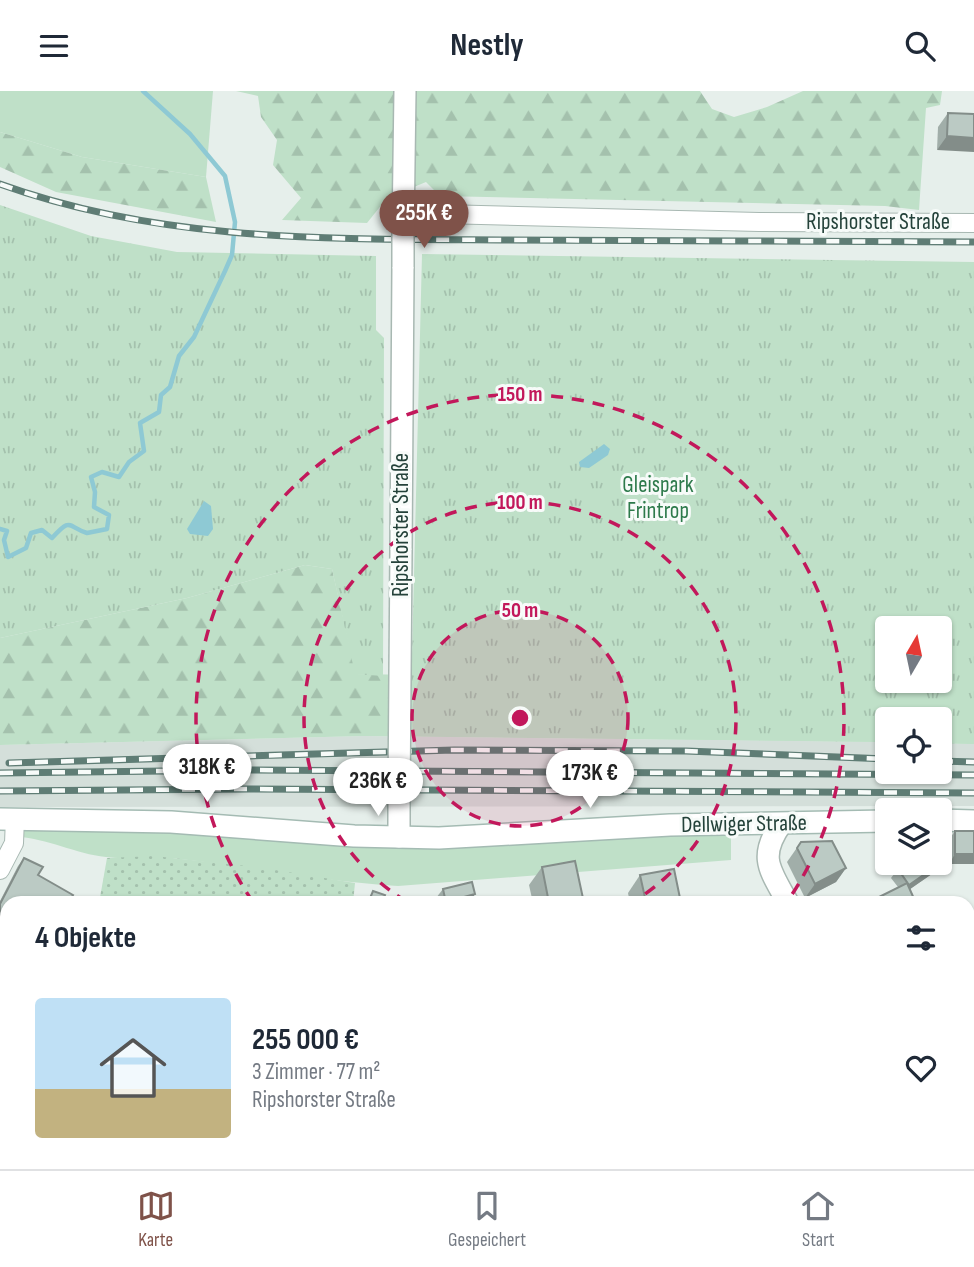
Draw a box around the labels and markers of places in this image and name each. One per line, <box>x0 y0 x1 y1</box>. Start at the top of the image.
pin: 255K € <box>367 191 481 250</box>
centre of rings <box>508 706 532 730</box>
pin: 318K € <box>150 745 264 804</box>
pin: 173K € <box>533 751 647 810</box>
pin: 236K € <box>321 759 435 818</box>

